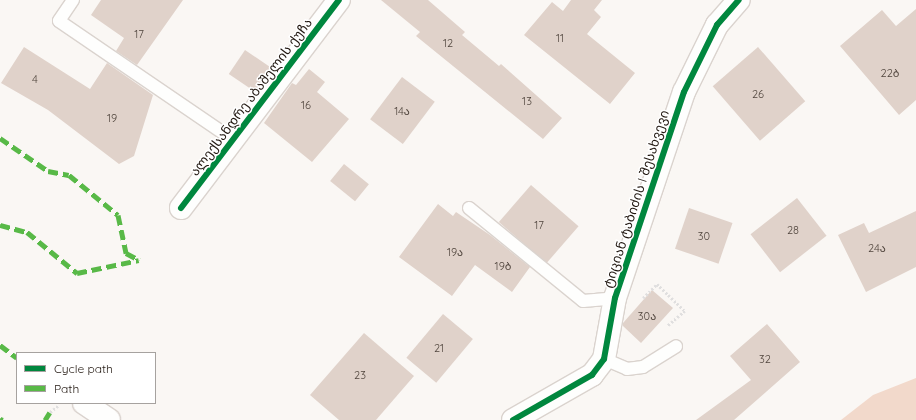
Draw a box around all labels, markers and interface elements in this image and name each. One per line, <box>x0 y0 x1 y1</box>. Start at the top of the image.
street label: ალექსანდრე აბაშელის ქუჩა <box>187 15 315 179</box>
house number: 17 <box>134 27 144 41</box>
house number: 11 <box>556 31 564 45</box>
house number: 12 <box>443 36 453 50</box>
house number: 22ბ <box>881 66 899 80</box>
house number: 4 <box>32 72 38 86</box>
house number: 26 <box>752 87 764 101</box>
house number: 13 <box>522 94 532 108</box>
house number: 16 <box>301 98 311 112</box>
house number: 14ა <box>394 104 410 118</box>
street label: ტიციან ტაბიძის I შესახვევი <box>600 108 672 290</box>
house number: 19 <box>107 111 117 125</box>
house number: 17 <box>534 218 544 232</box>
house number: 28 <box>787 223 799 237</box>
house number: 30 <box>698 229 710 243</box>
house number: 24ა <box>868 241 886 255</box>
house number: 19ა <box>447 245 463 259</box>
house number: 19ბ <box>495 259 511 273</box>
house number: 30ა <box>638 309 656 323</box>
house number: 21 <box>434 341 444 355</box>
legend <box>16 352 156 404</box>
house number: 32 <box>759 352 771 366</box>
text: Cycle path <box>54 361 113 376</box>
house number: 23 <box>354 368 366 382</box>
text: Path <box>54 381 79 396</box>

